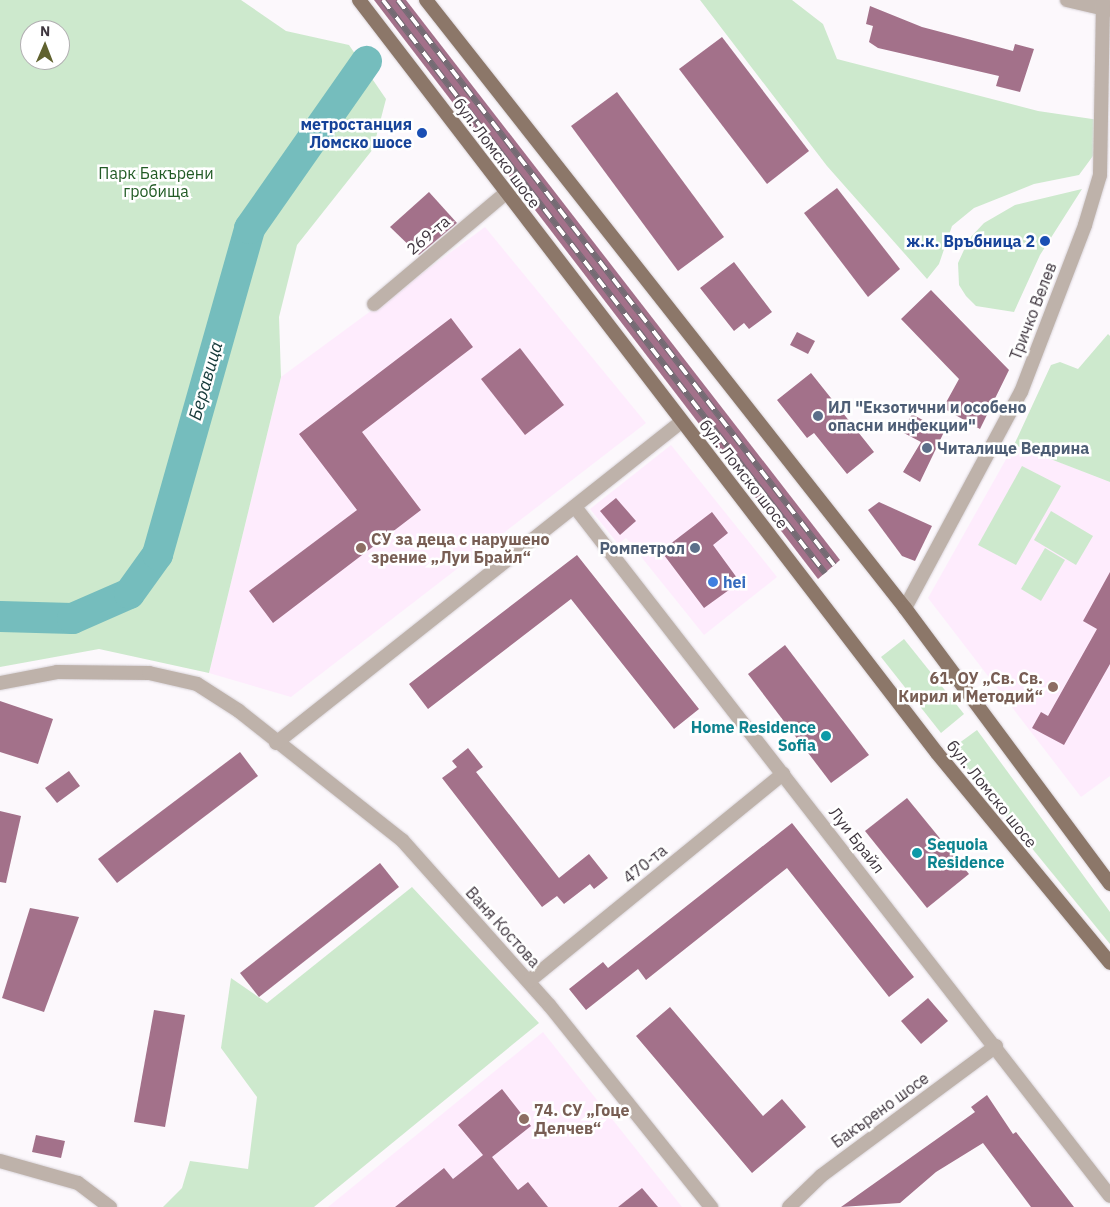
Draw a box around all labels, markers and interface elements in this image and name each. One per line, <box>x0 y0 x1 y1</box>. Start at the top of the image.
north arrow <box>20 20 70 70</box>
text: N <box>40 22 50 40</box>
street label: бул. Ломско шосе <box>449 94 545 212</box>
place label: метростанция Ломско шосе <box>300 114 412 152</box>
marker: метростанция Ломско шосе <box>416 127 428 139</box>
park label: Парк Бакърени гробища <box>98 163 214 201</box>
street label: 269-та <box>402 211 454 259</box>
place label: ж.к. Връбница 2 <box>906 231 1035 251</box>
marker: ж.к. Връбница 2 <box>1039 235 1051 247</box>
street label: Тричко Велев <box>1006 259 1060 363</box>
water label: Беравица <box>184 339 228 423</box>
place label: ИЛ "Екзотични и особено опасни инфекции" <box>828 397 1027 435</box>
marker: ИЛ "Екзотични и особено опасни инфекции" <box>812 410 824 422</box>
street label: бул. Ломско шосе <box>696 416 792 532</box>
place label: Читалище Ведрина <box>937 438 1089 458</box>
marker: Читалище Ведрина <box>921 442 933 454</box>
place label: СУ за деца с нарушено зрение „Луи Брайл“ <box>371 529 549 567</box>
place label: Ромпетрол <box>599 538 685 558</box>
marker: СУ за деца с нарушено зрение „Луи Брайл“ <box>355 542 367 554</box>
marker: Ромпетрол <box>689 542 701 554</box>
place label: hei <box>723 572 746 592</box>
marker: hei <box>707 576 719 588</box>
place label: 61. ОУ „Св. Св. Кирил и Методий“ <box>898 668 1043 706</box>
marker: 61. ОУ „Св. Св. Кирил и Методий“ <box>1047 681 1059 693</box>
place label: Home Residence Sofia <box>691 717 816 755</box>
marker: Home Residence Sofia <box>820 730 832 742</box>
street label: бул. Ломско шосе <box>943 736 1041 852</box>
street label: Луи Брайл <box>825 803 889 877</box>
place label: Sequoia Residence <box>927 834 1005 872</box>
street label: 470-та <box>619 841 671 887</box>
marker: Sequoia Residence <box>911 847 923 859</box>
street label: Ваня Костова <box>462 883 544 971</box>
street label: Бакърено шосе <box>828 1068 932 1152</box>
place label: 74. СУ „Гоце Делчев“ <box>534 1100 629 1138</box>
marker: 74. СУ „Гоце Делчев“ <box>518 1113 530 1125</box>

